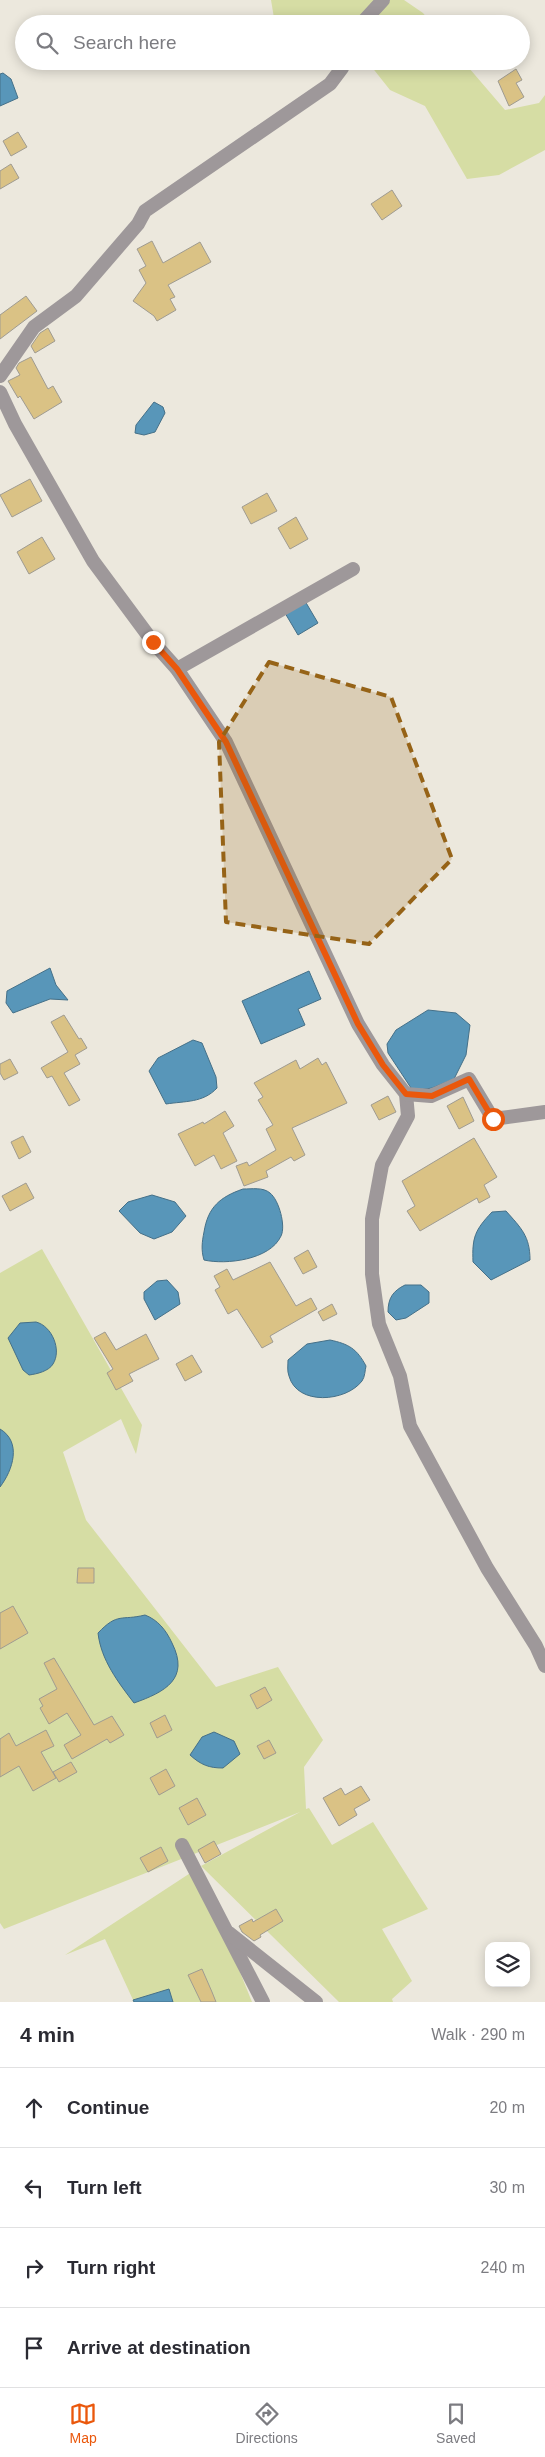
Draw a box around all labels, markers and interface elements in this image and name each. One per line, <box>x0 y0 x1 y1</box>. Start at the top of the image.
search box <box>15 15 530 70</box>
icon: search <box>33 29 61 57</box>
text: Search here <box>73 32 177 53</box>
route end <box>142 631 165 654</box>
route start <box>482 1108 505 1131</box>
map controls <box>485 1942 530 1987</box>
button: layers <box>485 1942 530 1987</box>
text: 4 min <box>20 2023 75 2046</box>
text: Walk · 290 m <box>431 2026 525 2043</box>
icon: ahead <box>20 2094 48 2122</box>
text: Continue <box>67 2097 149 2118</box>
text: 20 m <box>489 2099 525 2116</box>
icon: left <box>20 2174 48 2202</box>
text: Turn left <box>67 2177 142 2198</box>
text: 30 m <box>489 2179 525 2196</box>
icon: right <box>20 2254 48 2282</box>
text: Turn right <box>67 2257 155 2278</box>
text: 240 m <box>481 2259 525 2276</box>
icon: arrive <box>20 2334 48 2362</box>
text: Arrive at destination <box>67 2337 251 2358</box>
tab: Map <box>69 2400 97 2446</box>
tab: Directions <box>236 2400 298 2446</box>
tab: Saved <box>436 2400 476 2446</box>

